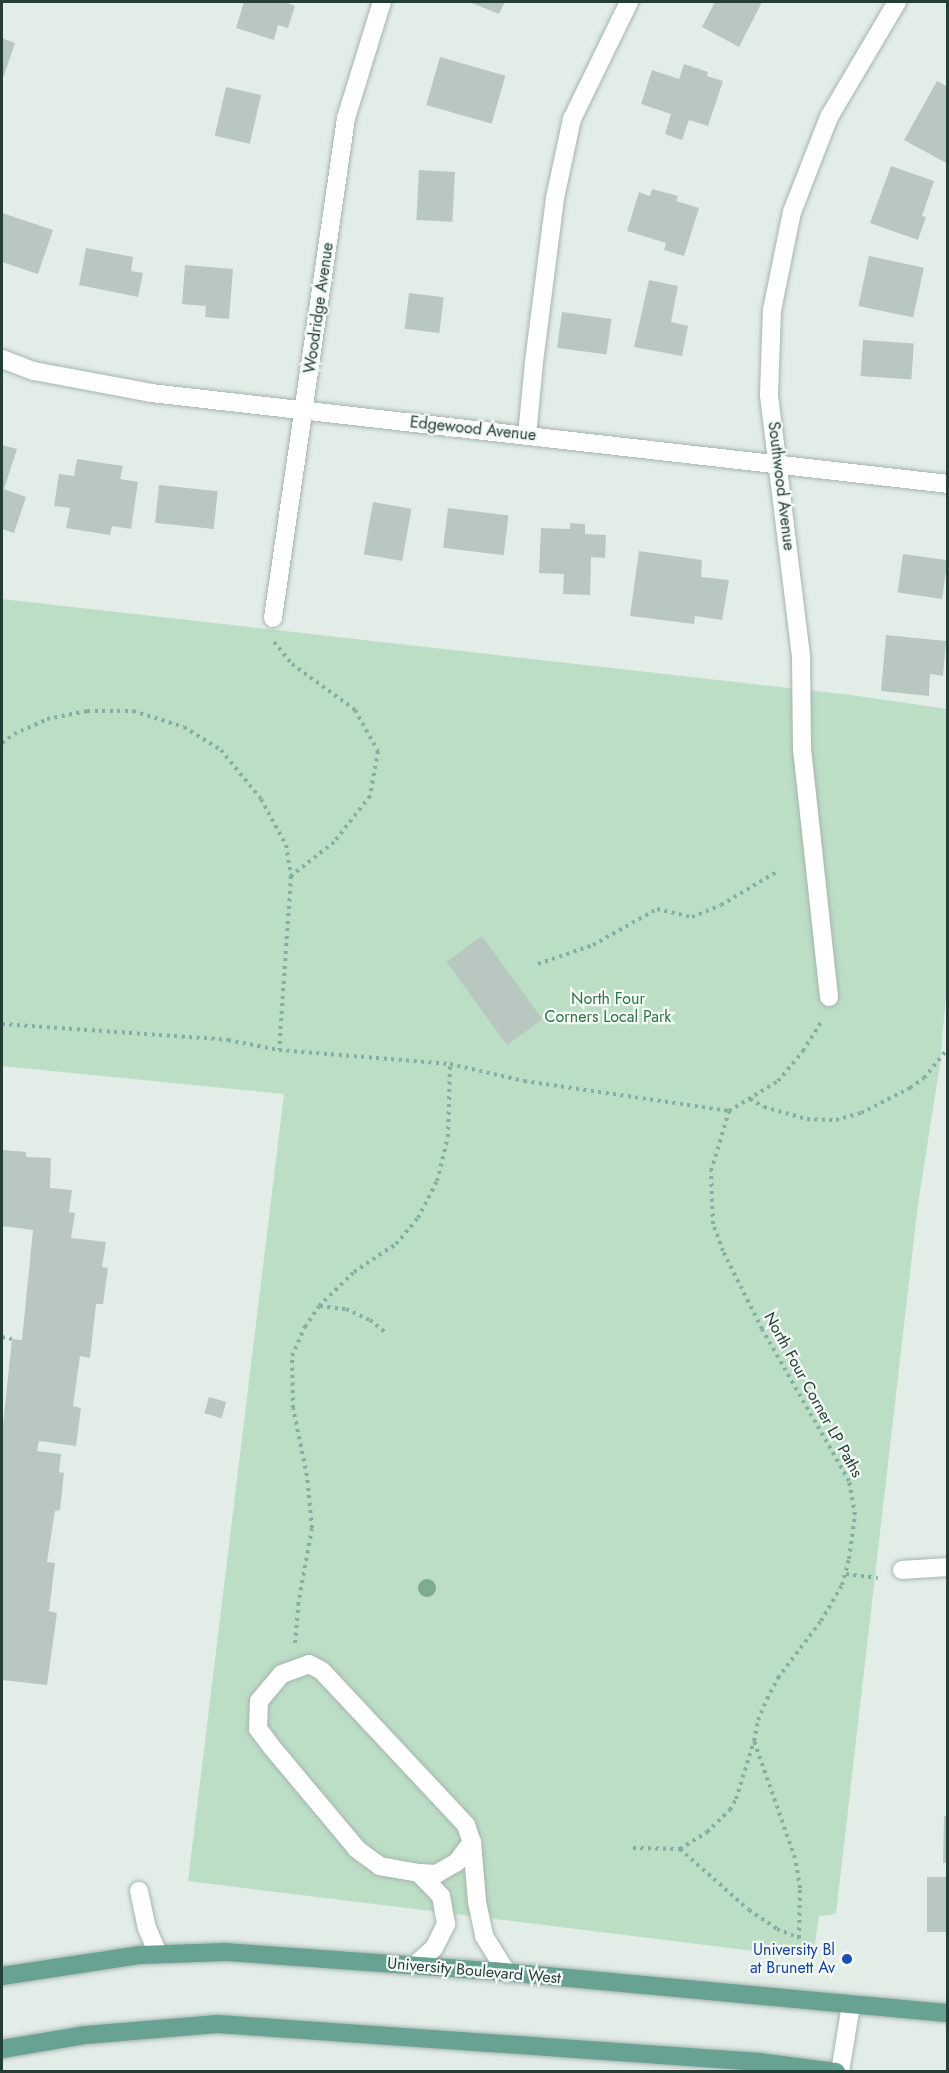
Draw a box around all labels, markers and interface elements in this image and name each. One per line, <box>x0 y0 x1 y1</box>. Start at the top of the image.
street label: Woodridge Avenue <box>300 241 338 375</box>
street label: Edgewood Avenue <box>409 413 537 445</box>
street label: Southwood Avenue <box>764 420 798 552</box>
park label: North Four Corners Local Park <box>545 989 671 1027</box>
street label: North Four Corner LP Paths <box>759 1309 867 1481</box>
place label: University Bl at Brunett Av <box>750 1940 835 1978</box>
marker: University Bl at Brunett Av <box>840 1952 854 1966</box>
street label: University Boulevard West <box>386 1954 562 1988</box>

